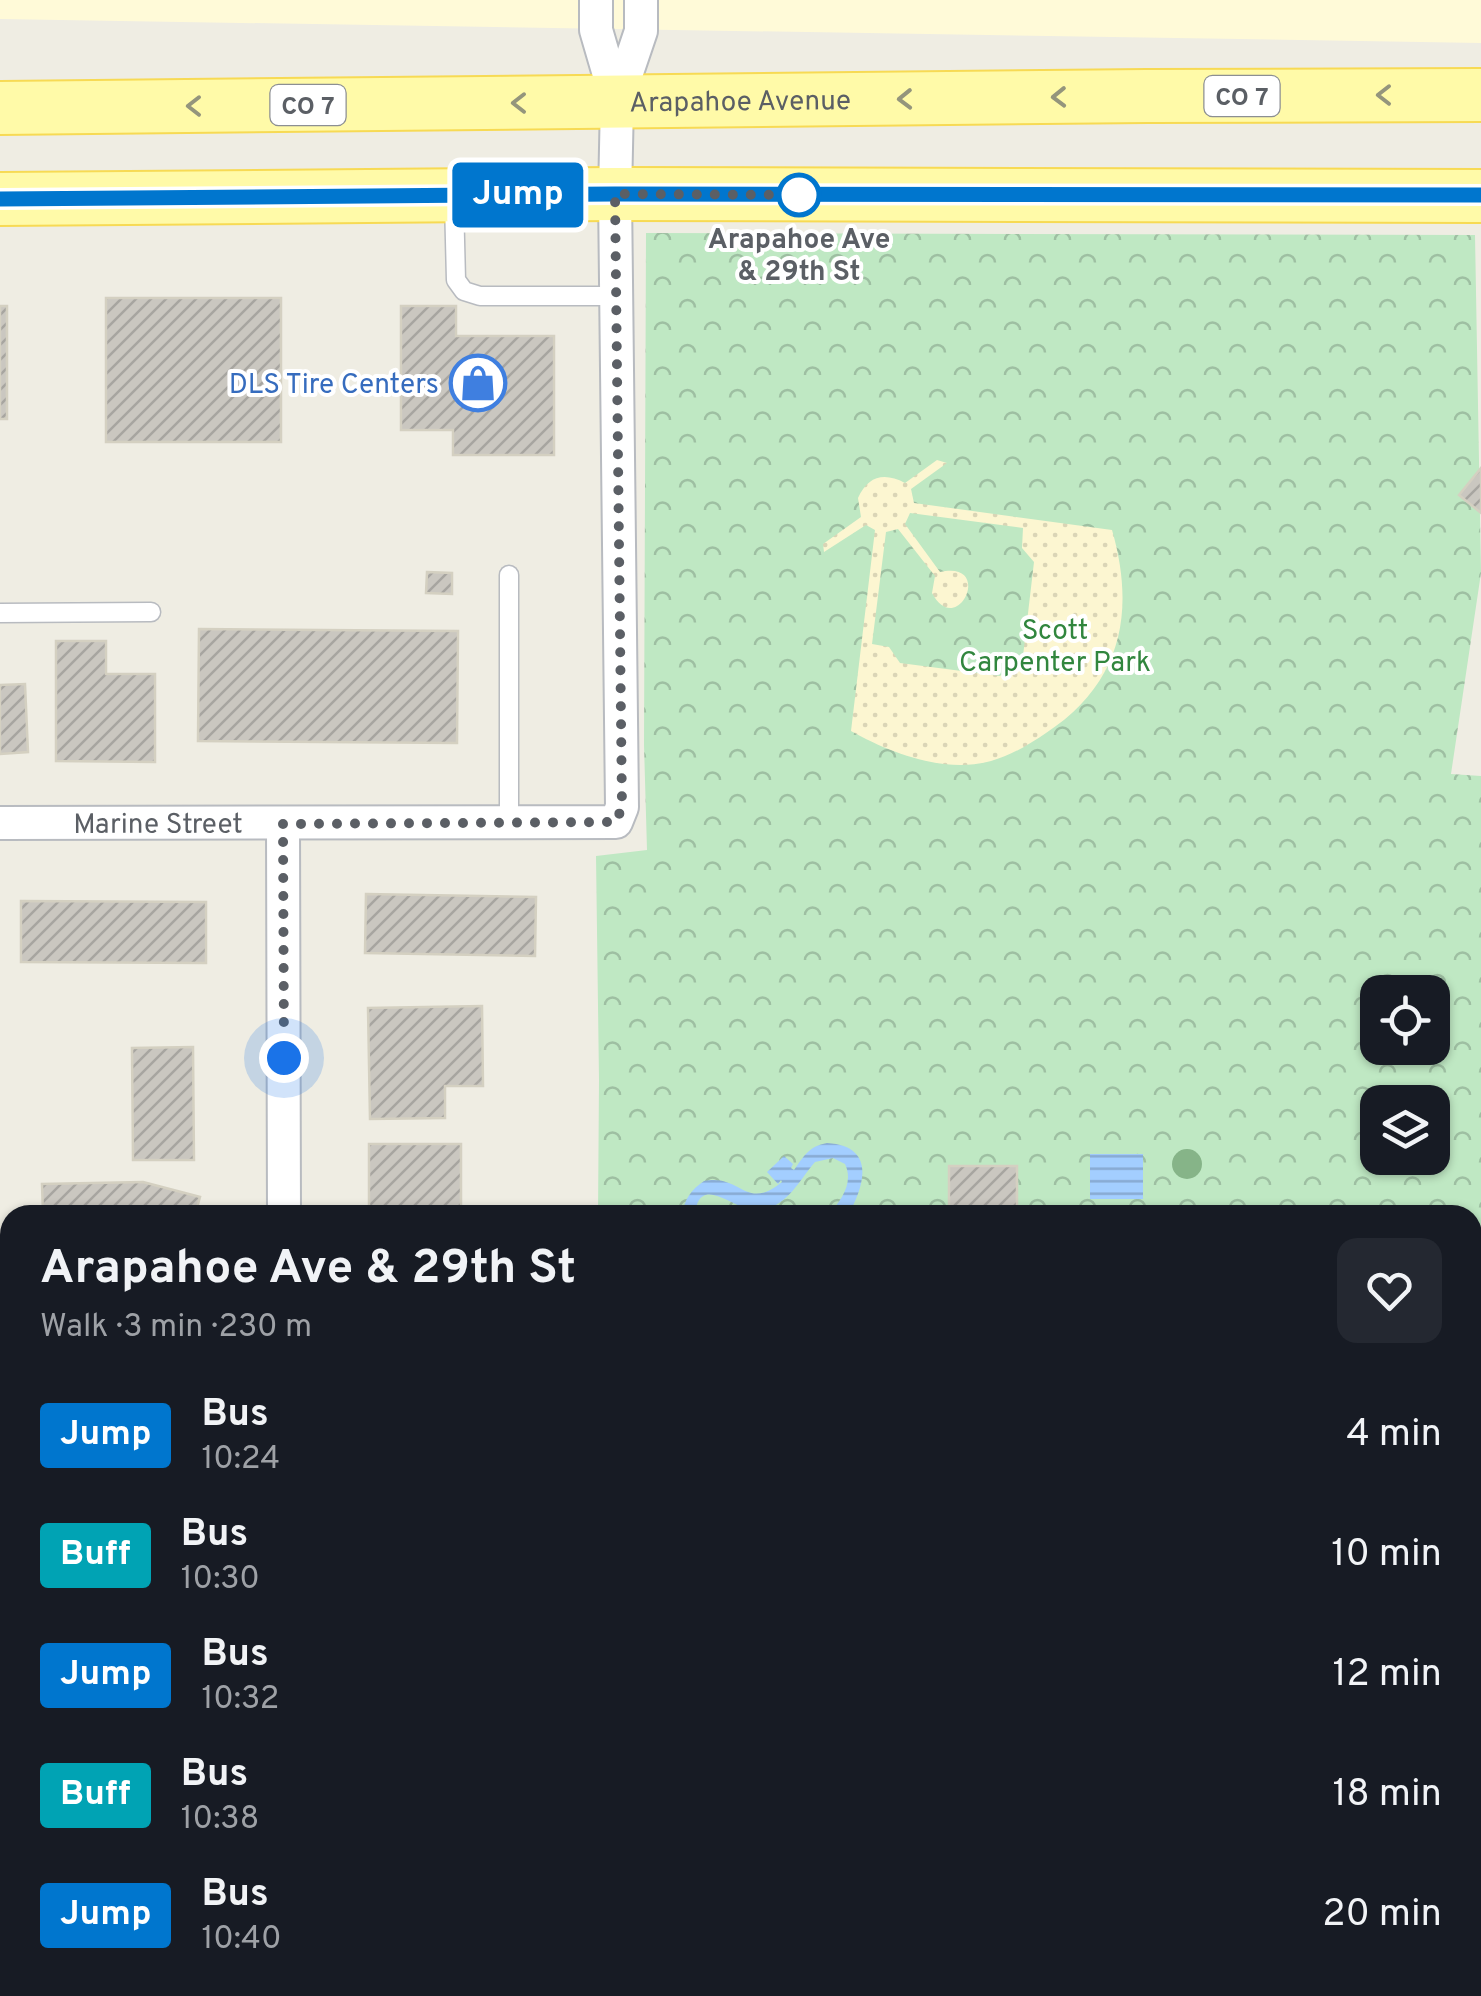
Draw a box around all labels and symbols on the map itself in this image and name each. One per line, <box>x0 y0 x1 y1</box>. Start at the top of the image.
road number: CO 7 <box>1204 76 1280 116</box>
street label: Arapahoe Avenue <box>629 84 851 122</box>
road number: CO 7 <box>270 85 346 125</box>
one-way arrow <box>1375 85 1391 106</box>
one-way arrow <box>1050 86 1066 108</box>
one-way arrow <box>897 88 912 110</box>
one-way arrow <box>511 93 527 114</box>
one-way arrow <box>186 95 202 117</box>
line badge: Jump <box>448 162 588 228</box>
marker: Arapahoe Ave & 29th St <box>778 174 820 216</box>
place label: Arapahoe Ave & 29th St <box>708 223 890 291</box>
shop icon: DLS Tire Centers <box>448 353 508 413</box>
place label: DLS Tire Centers <box>229 368 439 404</box>
park label: Scott Carpenter Park <box>959 614 1151 682</box>
street label: Marine Street <box>73 808 243 844</box>
your location <box>259 1033 309 1083</box>

